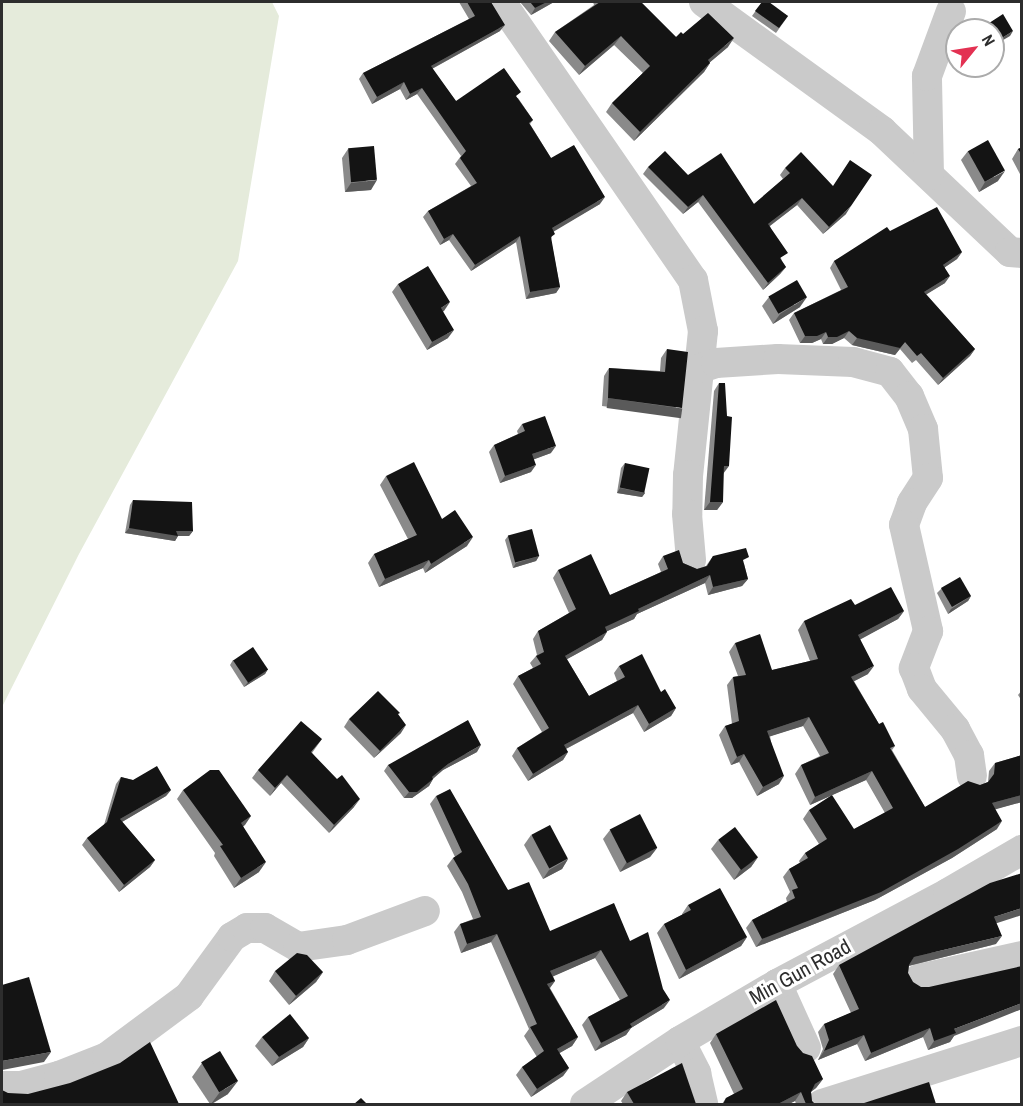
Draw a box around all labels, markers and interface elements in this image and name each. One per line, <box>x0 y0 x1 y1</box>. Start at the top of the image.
north arrow <box>945 18 1005 78</box>
text: N <box>977 30 1001 50</box>
street label: Min Gun Road <box>745 934 855 1010</box>

